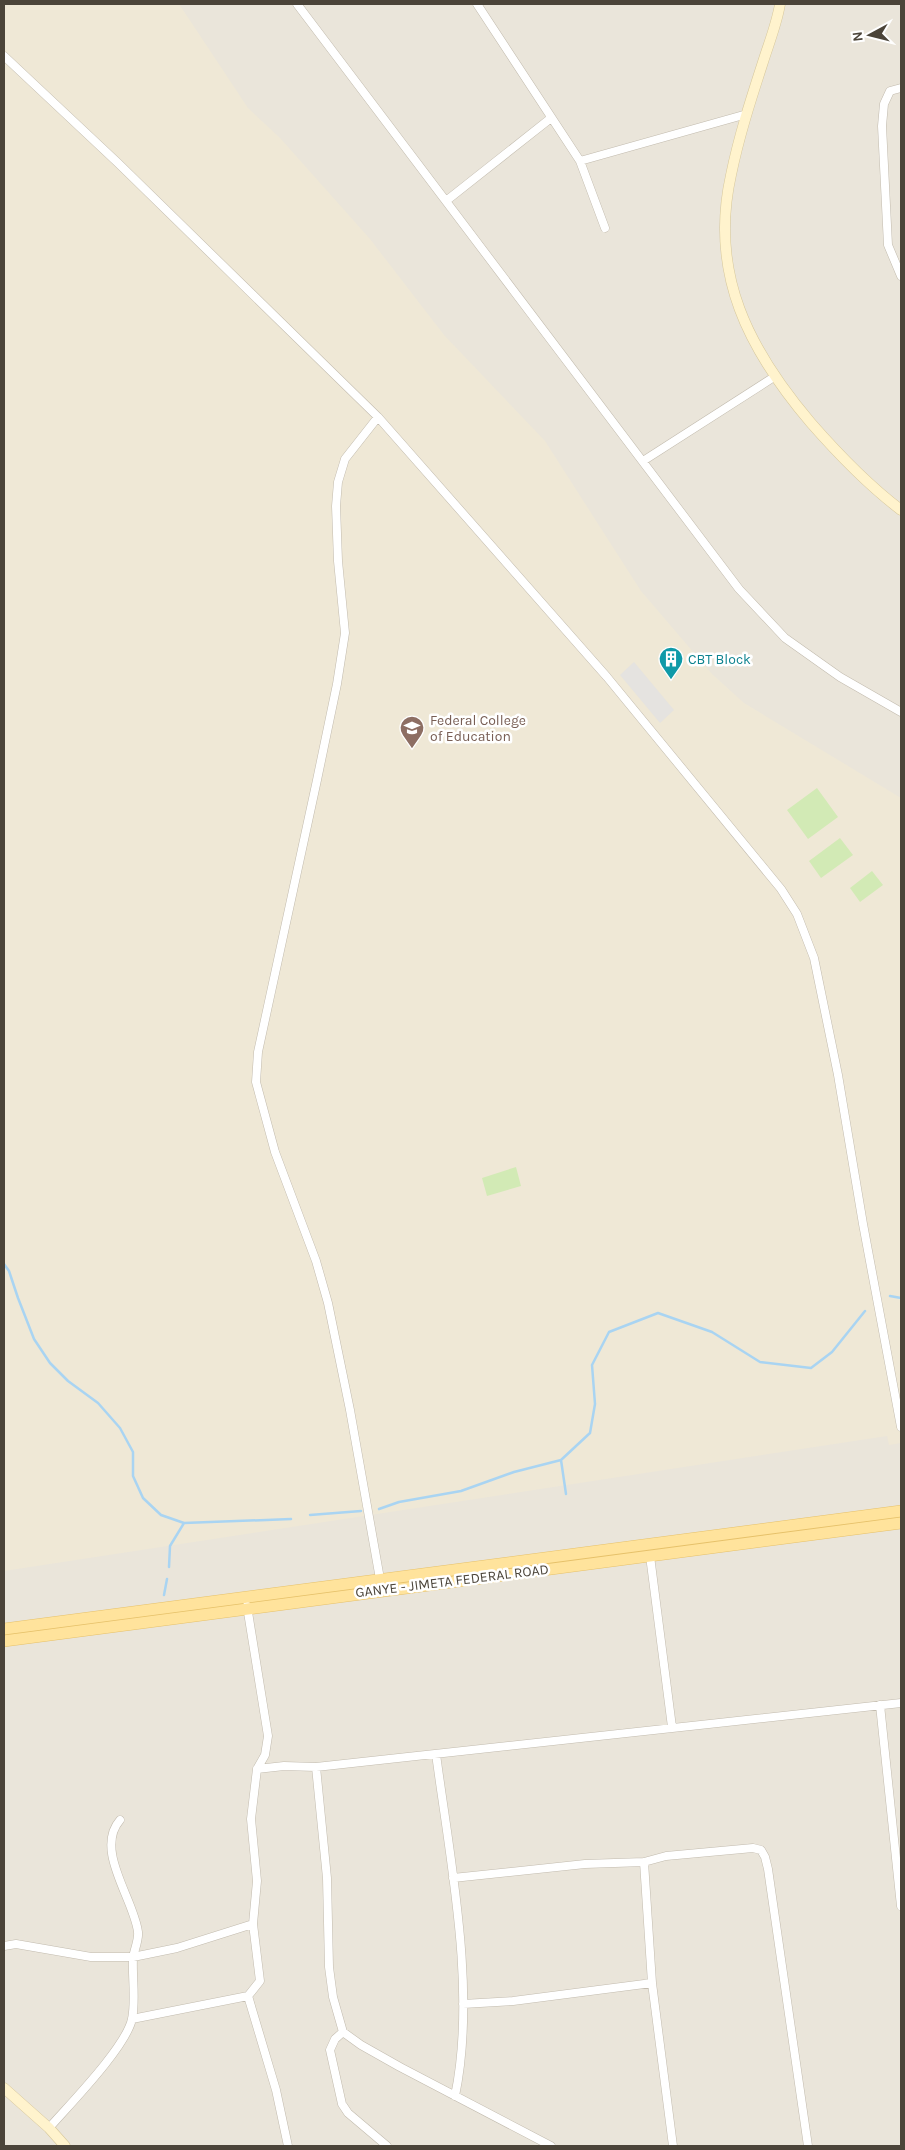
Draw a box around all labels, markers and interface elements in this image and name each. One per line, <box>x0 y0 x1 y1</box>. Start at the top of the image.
north arrow <box>845 10 895 60</box>
text: N <box>849 31 867 43</box>
building icon: CBT Block <box>658 646 684 680</box>
place label: CBT Block <box>688 651 751 668</box>
place label: Federal College of Education <box>430 712 526 745</box>
school or university icon: Federal College of Education <box>399 715 425 749</box>
street label: GANYE - JIMETA FEDERAL ROAD <box>354 1561 550 1601</box>

